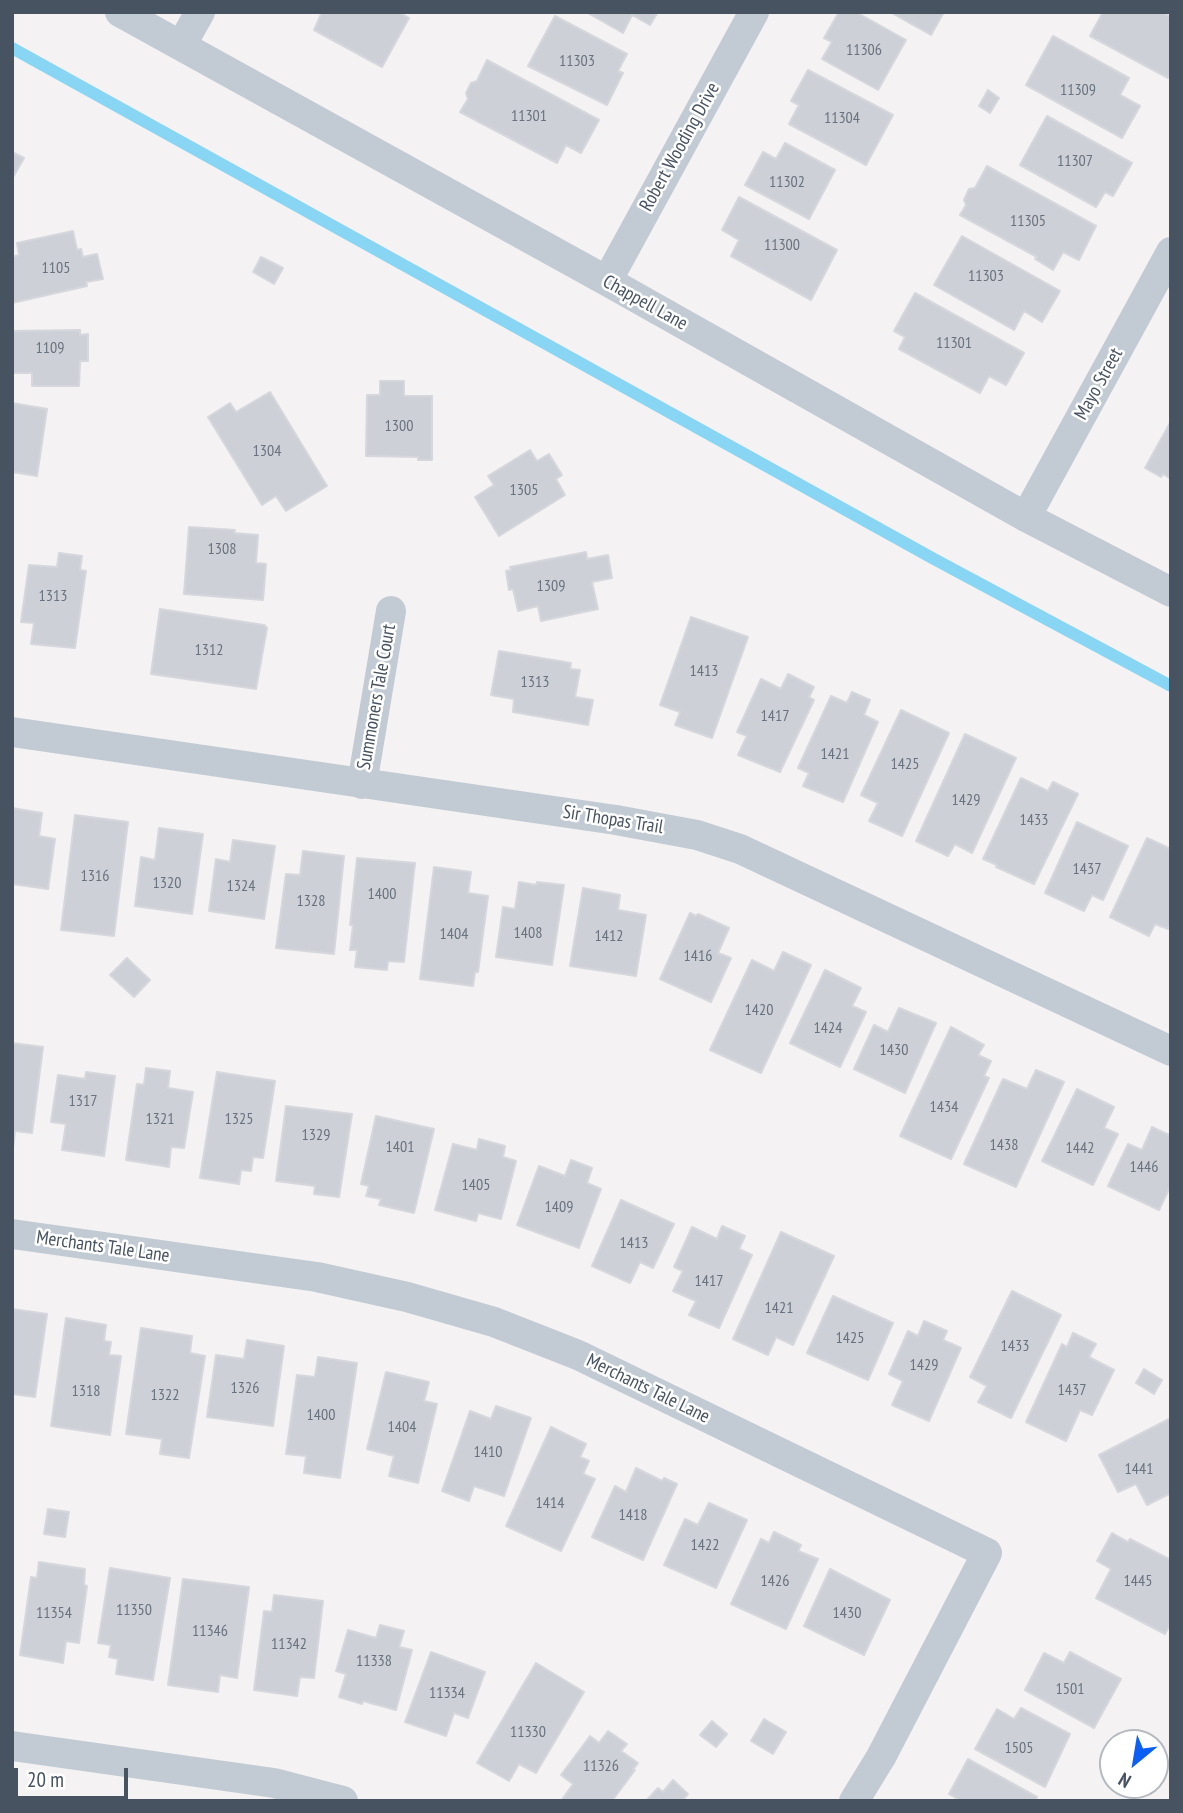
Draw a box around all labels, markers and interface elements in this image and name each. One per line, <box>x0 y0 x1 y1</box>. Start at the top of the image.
house number: 11306 <box>846 40 882 60</box>
house number: 11303 <box>559 51 595 71</box>
street label: Robert Wooding Drive <box>635 79 725 215</box>
house number: 11309 <box>1060 80 1096 100</box>
house number: 11301 <box>511 106 547 126</box>
house number: 11304 <box>824 108 860 128</box>
house number: 11307 <box>1057 151 1093 171</box>
house number: 11302 <box>769 172 805 192</box>
house number: 11305 <box>1010 211 1046 231</box>
house number: 11300 <box>764 235 800 255</box>
house number: 1105 <box>42 258 70 278</box>
house number: 11303 <box>968 266 1004 286</box>
street label: Chappell Lane <box>599 270 691 336</box>
house number: 11301 <box>936 333 972 353</box>
house number: 1109 <box>36 338 64 358</box>
street label: Mayo Street <box>1070 344 1128 424</box>
house number: 1300 <box>385 416 413 436</box>
house number: 1304 <box>253 441 281 461</box>
house number: 1305 <box>510 480 538 500</box>
house number: 1308 <box>208 539 236 559</box>
house number: 1309 <box>537 576 565 596</box>
house number: 1313 <box>39 586 67 606</box>
street label: Summoners Tale Court <box>353 622 401 772</box>
house number: 1312 <box>195 640 223 660</box>
house number: 1413 <box>690 661 718 681</box>
house number: 1313 <box>521 672 549 692</box>
house number: 1417 <box>761 706 789 726</box>
house number: 1421 <box>821 744 849 764</box>
house number: 1425 <box>891 754 919 774</box>
house number: 1429 <box>952 790 980 810</box>
street label: Sir Thopas Trail <box>561 801 665 839</box>
house number: 1433 <box>1020 810 1048 830</box>
house number: 1437 <box>1073 859 1101 879</box>
house number: 1316 <box>81 866 109 886</box>
house number: 1320 <box>153 873 181 893</box>
house number: 1324 <box>227 876 255 896</box>
house number: 1400 <box>368 884 396 904</box>
house number: 1328 <box>297 891 325 911</box>
house number: 1408 <box>514 923 542 943</box>
house number: 1404 <box>440 924 468 944</box>
house number: 1412 <box>595 926 623 946</box>
house number: 1416 <box>684 946 712 966</box>
house number: 1420 <box>745 1000 773 1020</box>
house number: 1424 <box>814 1018 842 1038</box>
house number: 1430 <box>880 1040 908 1060</box>
house number: 1317 <box>69 1091 97 1111</box>
house number: 1434 <box>930 1097 958 1117</box>
house number: 1321 <box>146 1109 174 1129</box>
house number: 1325 <box>225 1109 253 1129</box>
house number: 1329 <box>302 1125 330 1145</box>
house number: 1438 <box>990 1135 1018 1155</box>
house number: 1401 <box>386 1137 414 1157</box>
house number: 1442 <box>1066 1138 1094 1158</box>
house number: 1446 <box>1130 1157 1158 1177</box>
house number: 1405 <box>462 1175 490 1195</box>
house number: 1409 <box>545 1197 573 1217</box>
street label: Merchants Tale Lane <box>35 1226 171 1268</box>
house number: 1413 <box>620 1233 648 1253</box>
house number: 1417 <box>695 1271 723 1291</box>
house number: 1421 <box>765 1298 793 1318</box>
house number: 1425 <box>836 1328 864 1348</box>
house number: 1433 <box>1001 1336 1029 1356</box>
street label: Merchants Tale Lane <box>583 1349 713 1429</box>
house number: 1429 <box>910 1355 938 1375</box>
house number: 1326 <box>231 1378 259 1398</box>
house number: 1437 <box>1058 1380 1086 1400</box>
house number: 1318 <box>72 1381 100 1401</box>
house number: 1322 <box>151 1385 179 1405</box>
house number: 1400 <box>307 1405 335 1425</box>
house number: 1404 <box>388 1417 416 1437</box>
house number: 1410 <box>474 1442 502 1462</box>
house number: 1441 <box>1125 1459 1153 1479</box>
house number: 1414 <box>536 1493 564 1513</box>
house number: 1418 <box>619 1505 647 1525</box>
house number: 1422 <box>691 1535 719 1555</box>
house number: 1426 <box>761 1571 789 1591</box>
house number: 1445 <box>1124 1571 1152 1591</box>
house number: 11350 <box>116 1600 152 1620</box>
house number: 11354 <box>36 1603 72 1623</box>
house number: 1430 <box>833 1603 861 1623</box>
house number: 11346 <box>192 1621 228 1641</box>
house number: 11342 <box>271 1634 307 1654</box>
house number: 11338 <box>356 1651 392 1671</box>
house number: 1501 <box>1056 1679 1084 1699</box>
house number: 11334 <box>429 1683 465 1703</box>
house number: 11330 <box>510 1722 546 1742</box>
north arrow <box>1099 1729 1169 1799</box>
house number: 1505 <box>1005 1738 1033 1758</box>
scale bar <box>18 1754 131 1798</box>
house number: 11326 <box>583 1756 619 1776</box>
text: 20 m <box>27 1766 64 1793</box>
text: N <box>1114 1767 1135 1793</box>

